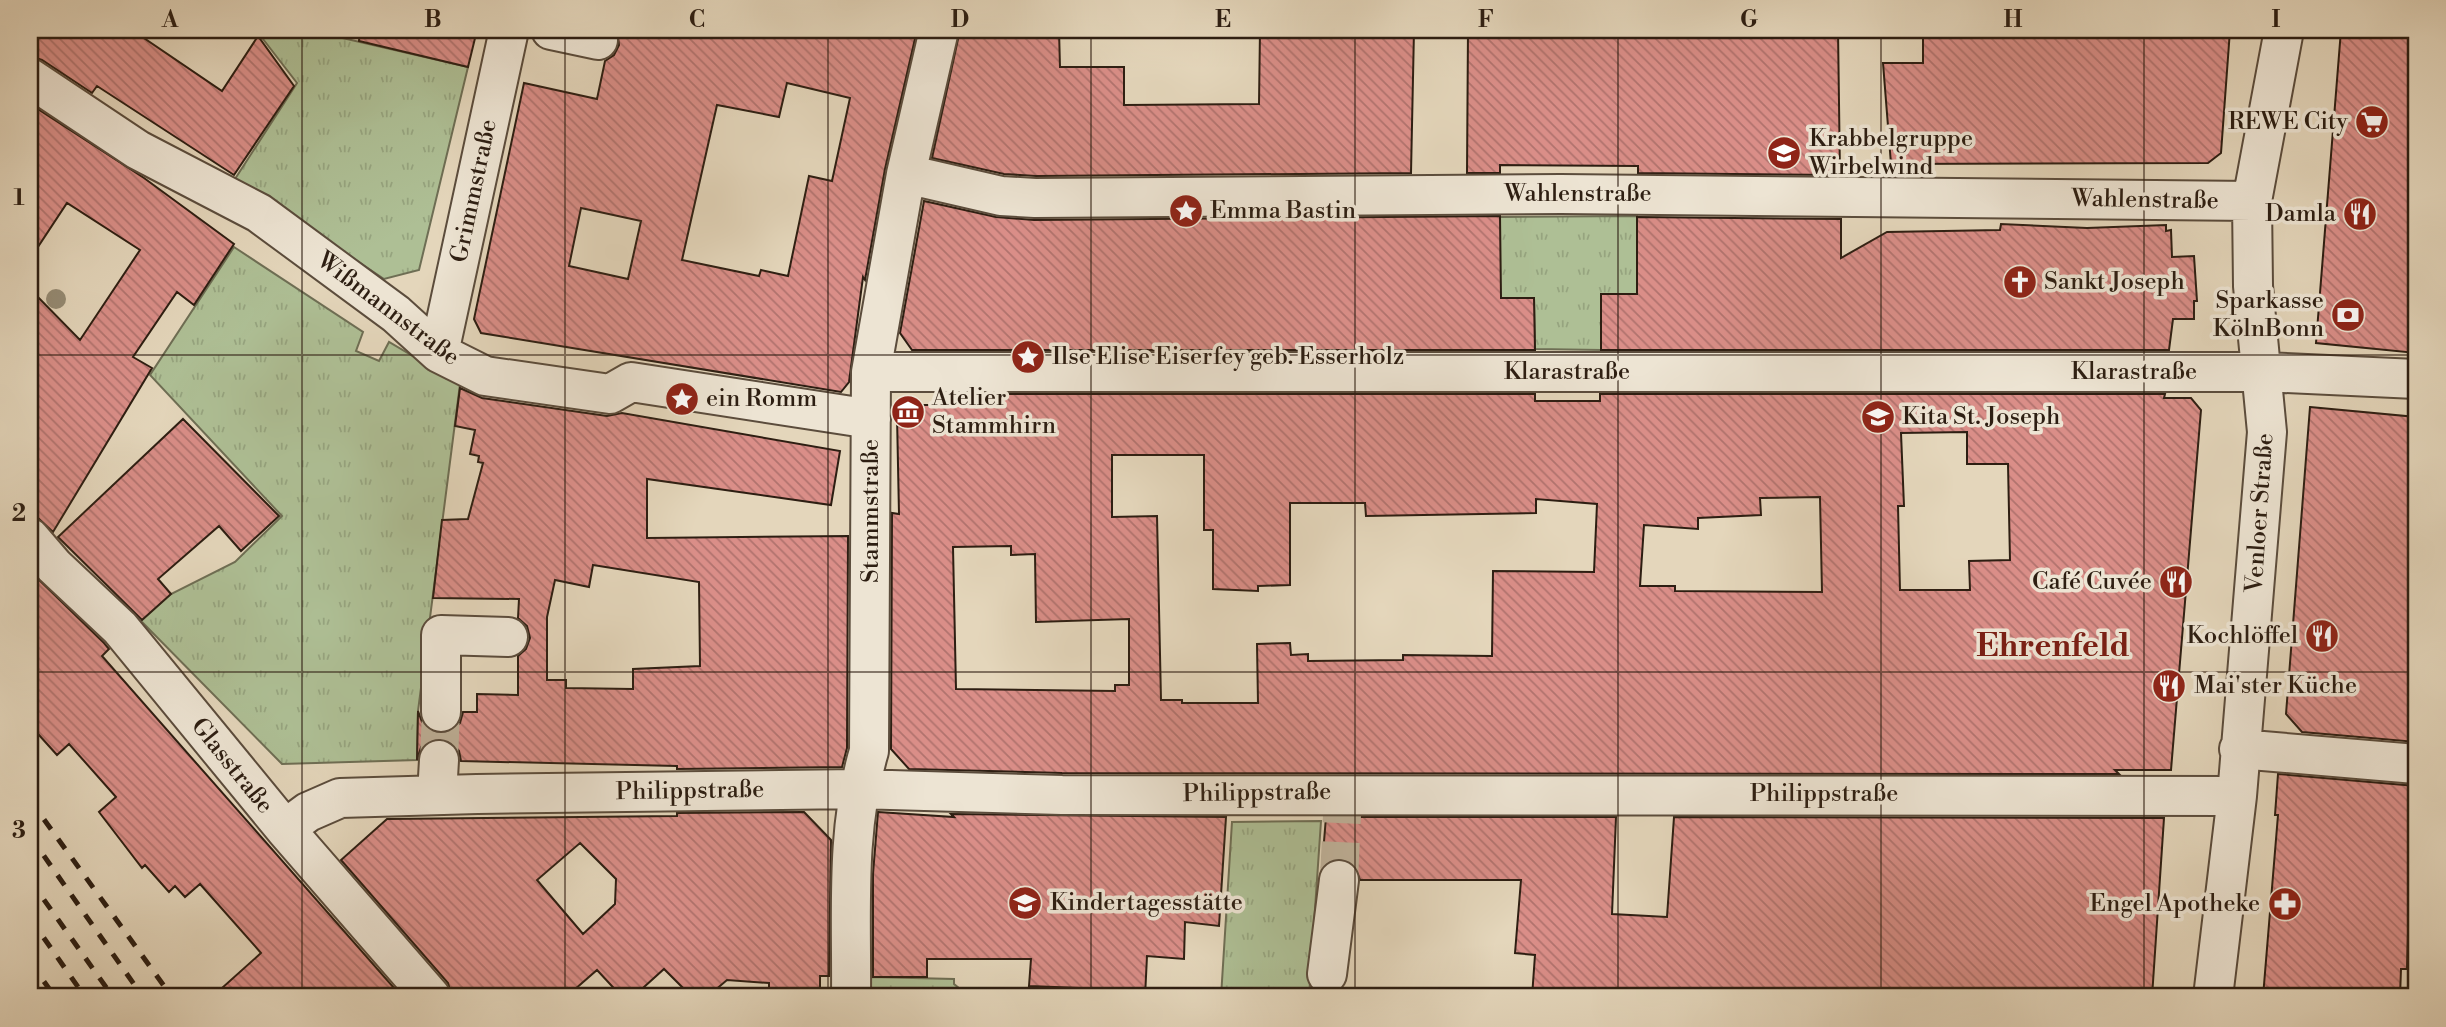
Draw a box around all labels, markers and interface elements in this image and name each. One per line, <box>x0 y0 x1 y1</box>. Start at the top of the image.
text: A <box>161 6 179 34</box>
text: B <box>424 6 442 34</box>
text: C <box>689 6 705 34</box>
text: D <box>951 6 969 34</box>
text: E <box>1215 6 1231 34</box>
text: F <box>1478 6 1494 34</box>
text: G <box>1740 6 1758 34</box>
text: H <box>2004 6 2023 34</box>
text: I <box>2272 6 2281 34</box>
supermarket icon: REWE City <box>2353 103 2391 141</box>
place label: REWE City <box>2228 107 2348 137</box>
street label: Grimmstraße <box>444 117 504 265</box>
place label: Krabbelgruppe Wirbelwind <box>1808 124 1973 182</box>
school or university icon: Krabbelgruppe Wirbelwind <box>1765 134 1803 172</box>
street label: Wahlenstraße <box>1503 179 1652 209</box>
text: 1 <box>13 184 25 212</box>
street label: Wahlenstraße <box>2070 184 2219 216</box>
place icon: Emma Bastin <box>1167 192 1205 230</box>
restaurant icon: Damla <box>2341 195 2379 233</box>
place label: Emma Bastin <box>1210 196 1356 226</box>
place label: Damla <box>2265 199 2337 229</box>
street label: Wißmannstraße <box>310 245 465 373</box>
church icon: Sankt Joseph <box>2001 263 2039 301</box>
place label: Sankt Joseph <box>2044 267 2185 297</box>
place label: Sparkasse KölnBonn <box>2213 286 2324 344</box>
bank icon: Sparkasse KölnBonn <box>2329 296 2367 334</box>
place icon: Ilse Elise Eiserfey geb. Esserholz <box>1009 338 1047 376</box>
place label: Ilse Elise Eiserfey geb. Esserholz <box>1052 342 1404 372</box>
street label: Klarastraße <box>1504 357 1630 387</box>
street label: Klarastraße <box>2071 357 2197 387</box>
place icon: ein Romm <box>663 380 701 418</box>
place label: Atelier Stammhirn <box>931 383 1056 441</box>
place label: ein Romm <box>706 384 817 414</box>
museum icon: Atelier Stammhirn <box>889 393 927 431</box>
school or university icon: Kita St. Joseph <box>1859 398 1897 436</box>
place label: Kita St. Joseph <box>1902 402 2060 432</box>
street label: Venloer Straße <box>2239 432 2281 595</box>
street label: Stammstraße <box>856 439 886 583</box>
text: 2 <box>12 500 26 528</box>
restaurant icon: Café Cuvée <box>2157 563 2195 601</box>
place label: Café Cuvée <box>2032 567 2152 597</box>
restaurant icon: Kochlöffel <box>2303 617 2341 655</box>
place label: Kochlöffel <box>2187 621 2298 651</box>
district label: Ehrenfeld <box>1976 626 2130 666</box>
restaurant icon: Mai'ster Küche <box>2150 667 2188 705</box>
place label: Mai'ster Küche <box>2194 671 2357 701</box>
street label: Glasstraße <box>184 712 280 820</box>
street label: Philippstraße <box>615 775 765 807</box>
street label: Philippstraße <box>1182 777 1332 809</box>
street label: Philippstraße <box>1750 779 1898 809</box>
text: 3 <box>12 817 26 845</box>
school or university icon: Kindertagesstätte <box>1006 884 1044 922</box>
pharmacy icon: Engel Apotheke <box>2266 885 2304 923</box>
place label: Kindertagesstätte <box>1050 888 1243 918</box>
place label: Engel Apotheke <box>2090 889 2260 919</box>

